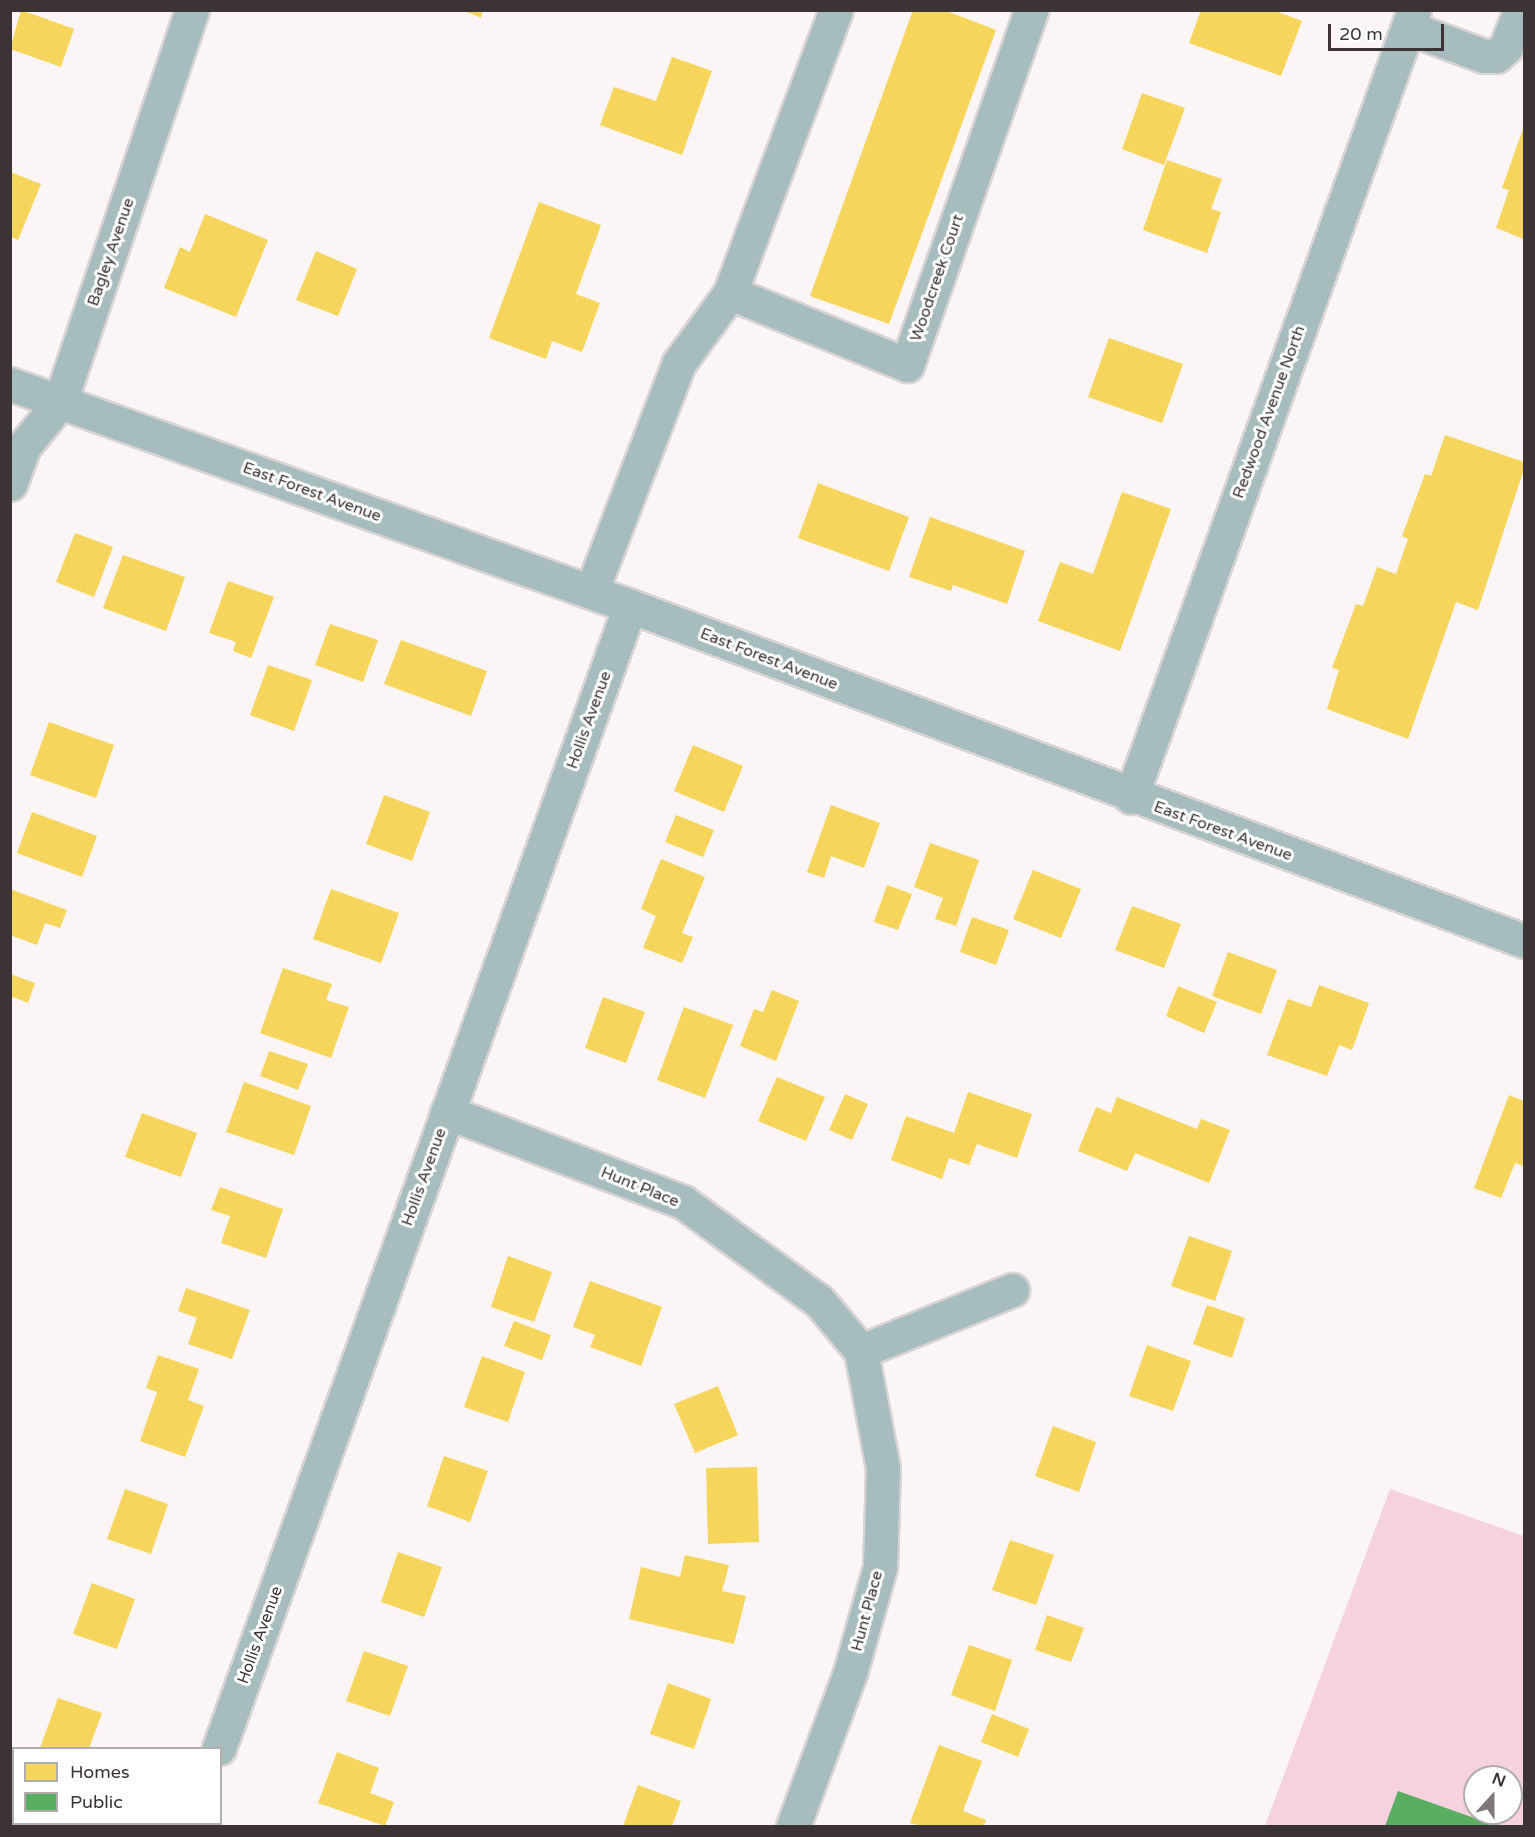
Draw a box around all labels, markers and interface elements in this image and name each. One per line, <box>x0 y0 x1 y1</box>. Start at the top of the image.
scale bar <box>1331 12 1446 50</box>
text: 20 m <box>1339 23 1383 45</box>
street label: Bagley Avenue <box>84 195 138 309</box>
street label: Woodcreek Court <box>906 212 968 344</box>
street label: Redwood Avenue North <box>1229 323 1309 501</box>
street label: East Forest Avenue <box>240 458 384 526</box>
street label: East Forest Avenue <box>697 624 841 694</box>
street label: Hollis Avenue <box>562 668 616 772</box>
street label: East Forest Avenue <box>1151 797 1295 865</box>
street label: Hollis Avenue <box>397 1125 451 1229</box>
street label: Hunt Place <box>598 1163 682 1211</box>
street label: Hunt Place <box>847 1569 887 1653</box>
street label: Hollis Avenue <box>233 1583 287 1687</box>
legend <box>12 1747 222 1825</box>
text: Homes <box>70 1761 130 1783</box>
north arrow <box>1463 1765 1523 1825</box>
text: N <box>1489 1768 1508 1792</box>
text: Public <box>70 1791 123 1813</box>

